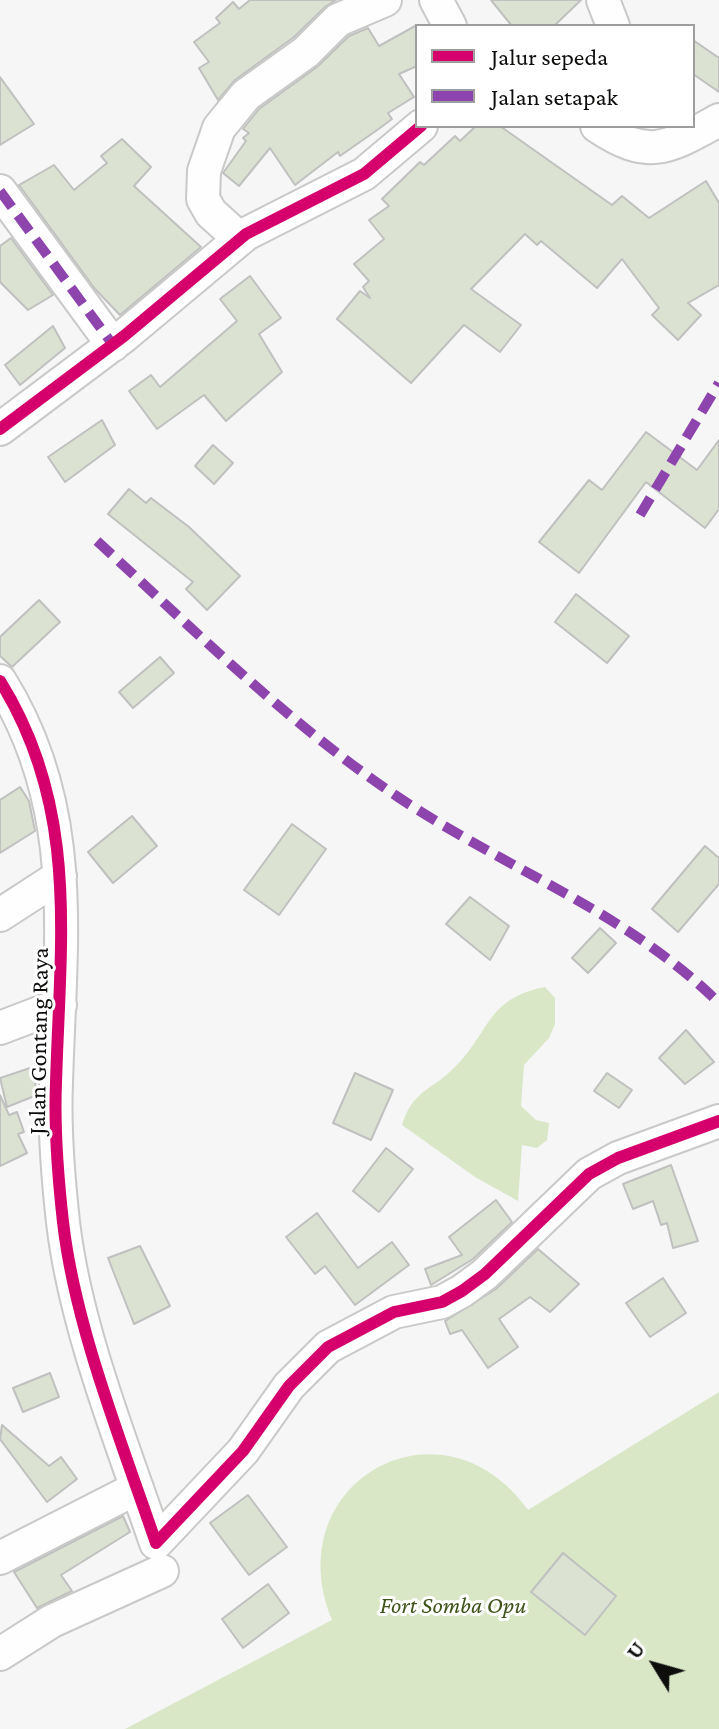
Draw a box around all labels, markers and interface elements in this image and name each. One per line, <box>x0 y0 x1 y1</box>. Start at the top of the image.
legend <box>415 24 695 128</box>
text: Jalur sepeda <box>491 43 608 70</box>
text: Jalan setapak <box>491 83 618 110</box>
street label: Jalan Gontang Raya <box>23 947 55 1135</box>
park label: Fort Somba Opu <box>380 1592 526 1620</box>
north arrow <box>615 1625 695 1705</box>
text: U <box>621 1637 650 1664</box>

